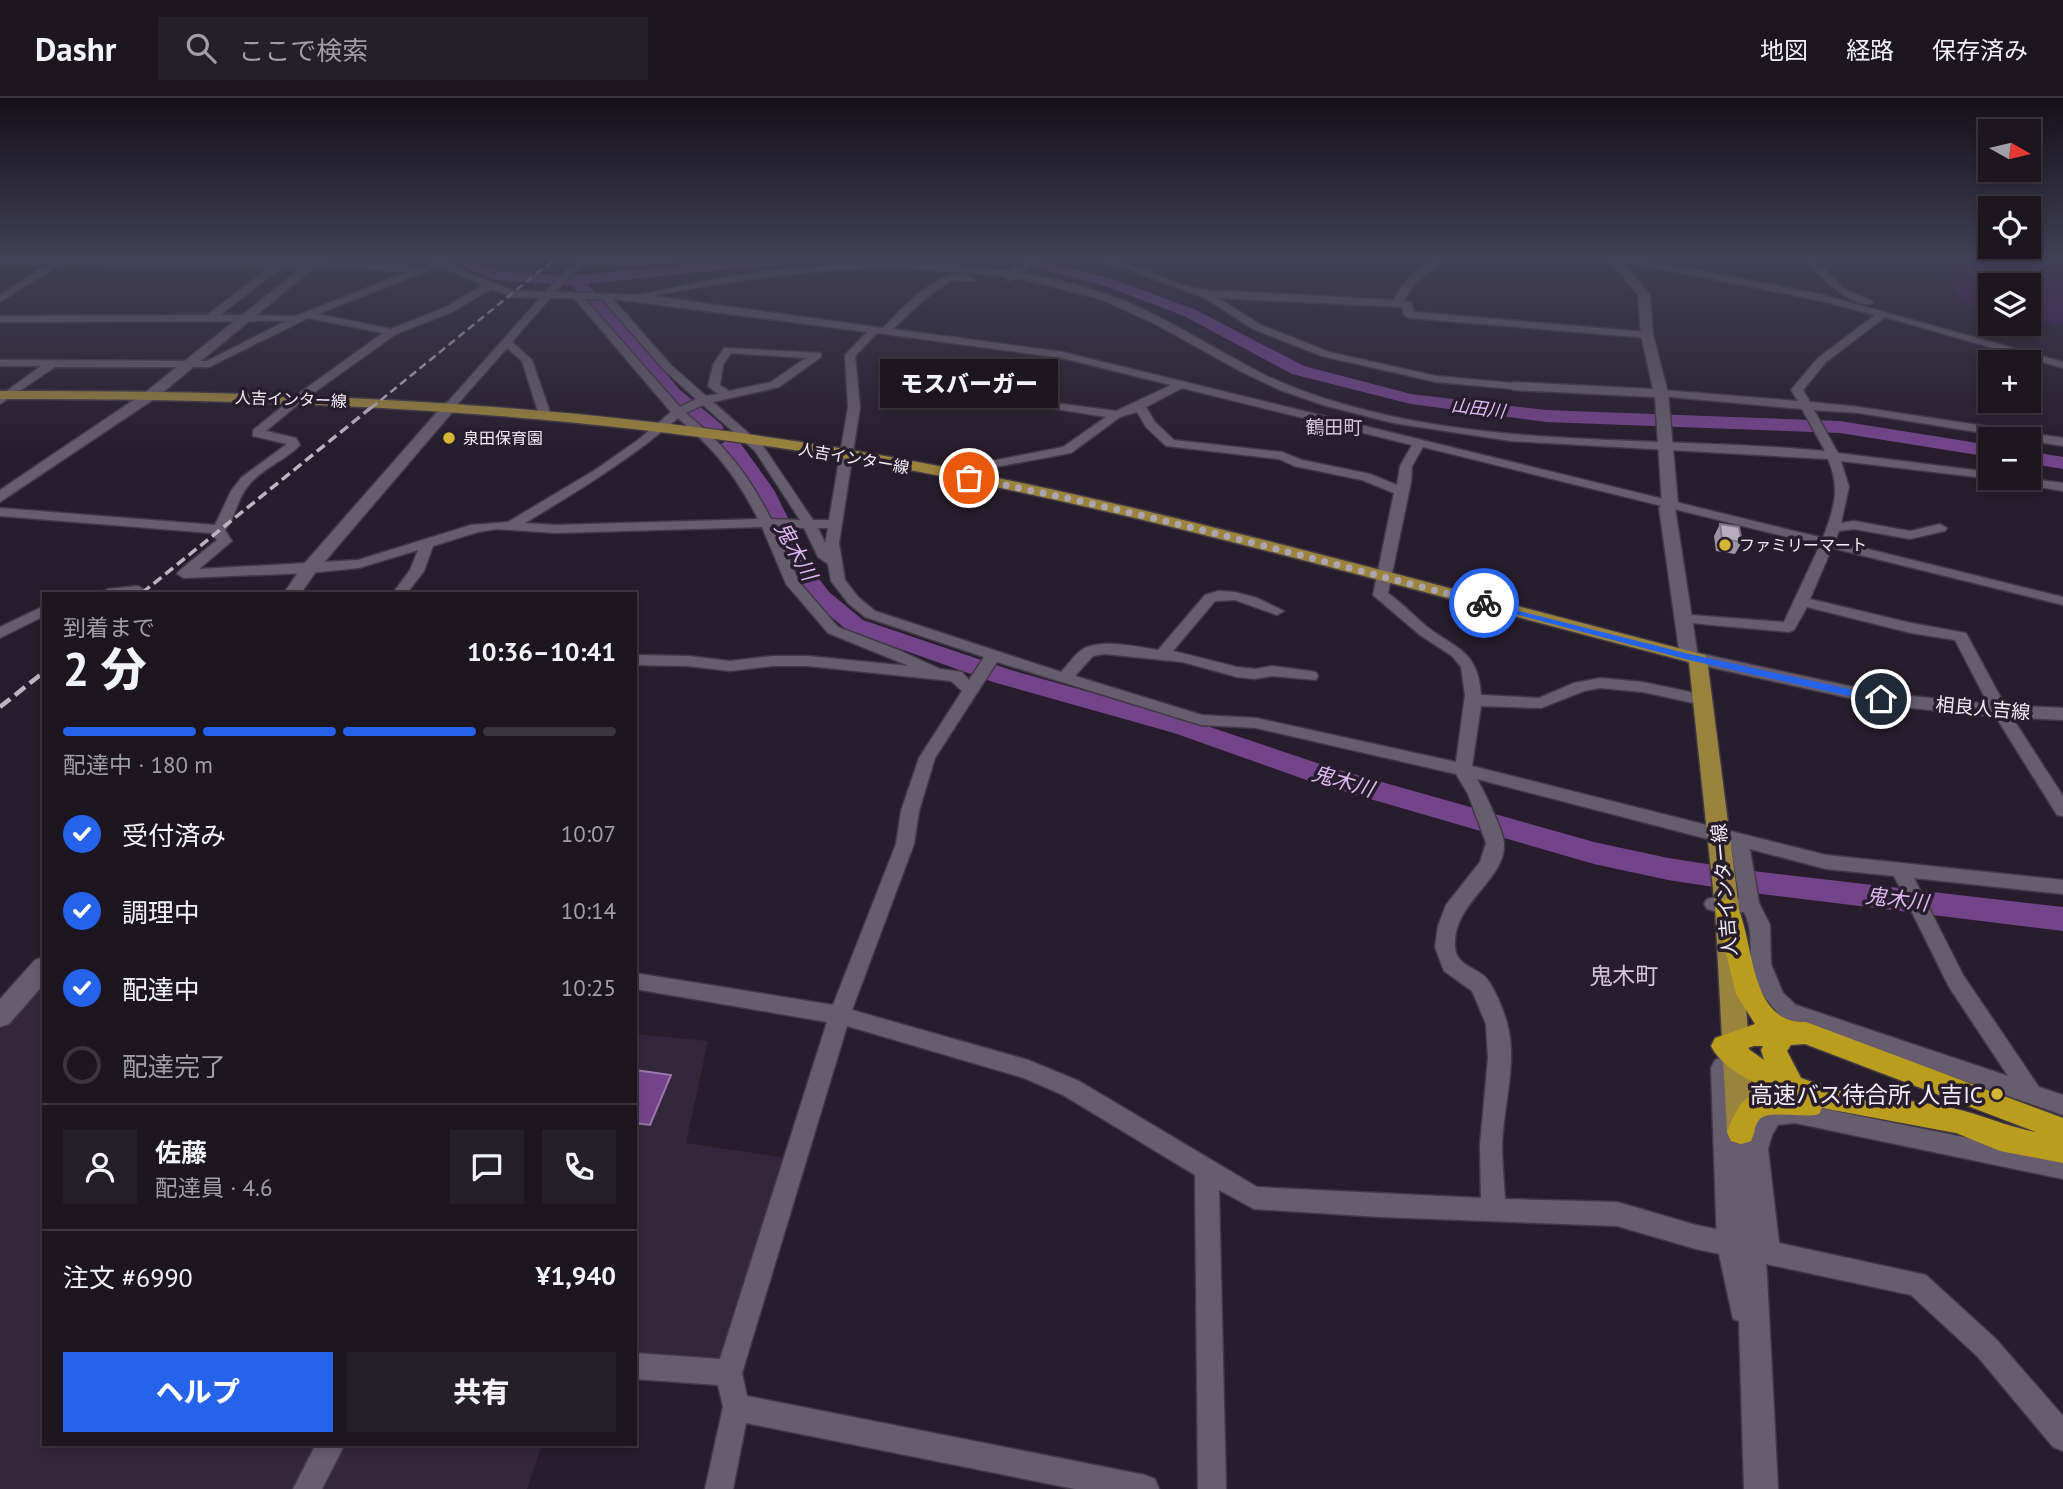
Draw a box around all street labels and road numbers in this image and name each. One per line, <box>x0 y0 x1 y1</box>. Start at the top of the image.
street label: 人吉インター線 <box>235 387 347 411</box>
street label: 人吉インター線 <box>797 438 911 478</box>
street label: 相良人吉線 <box>1935 692 2031 724</box>
street label: 人吉インター線 <box>1706 823 1742 957</box>

